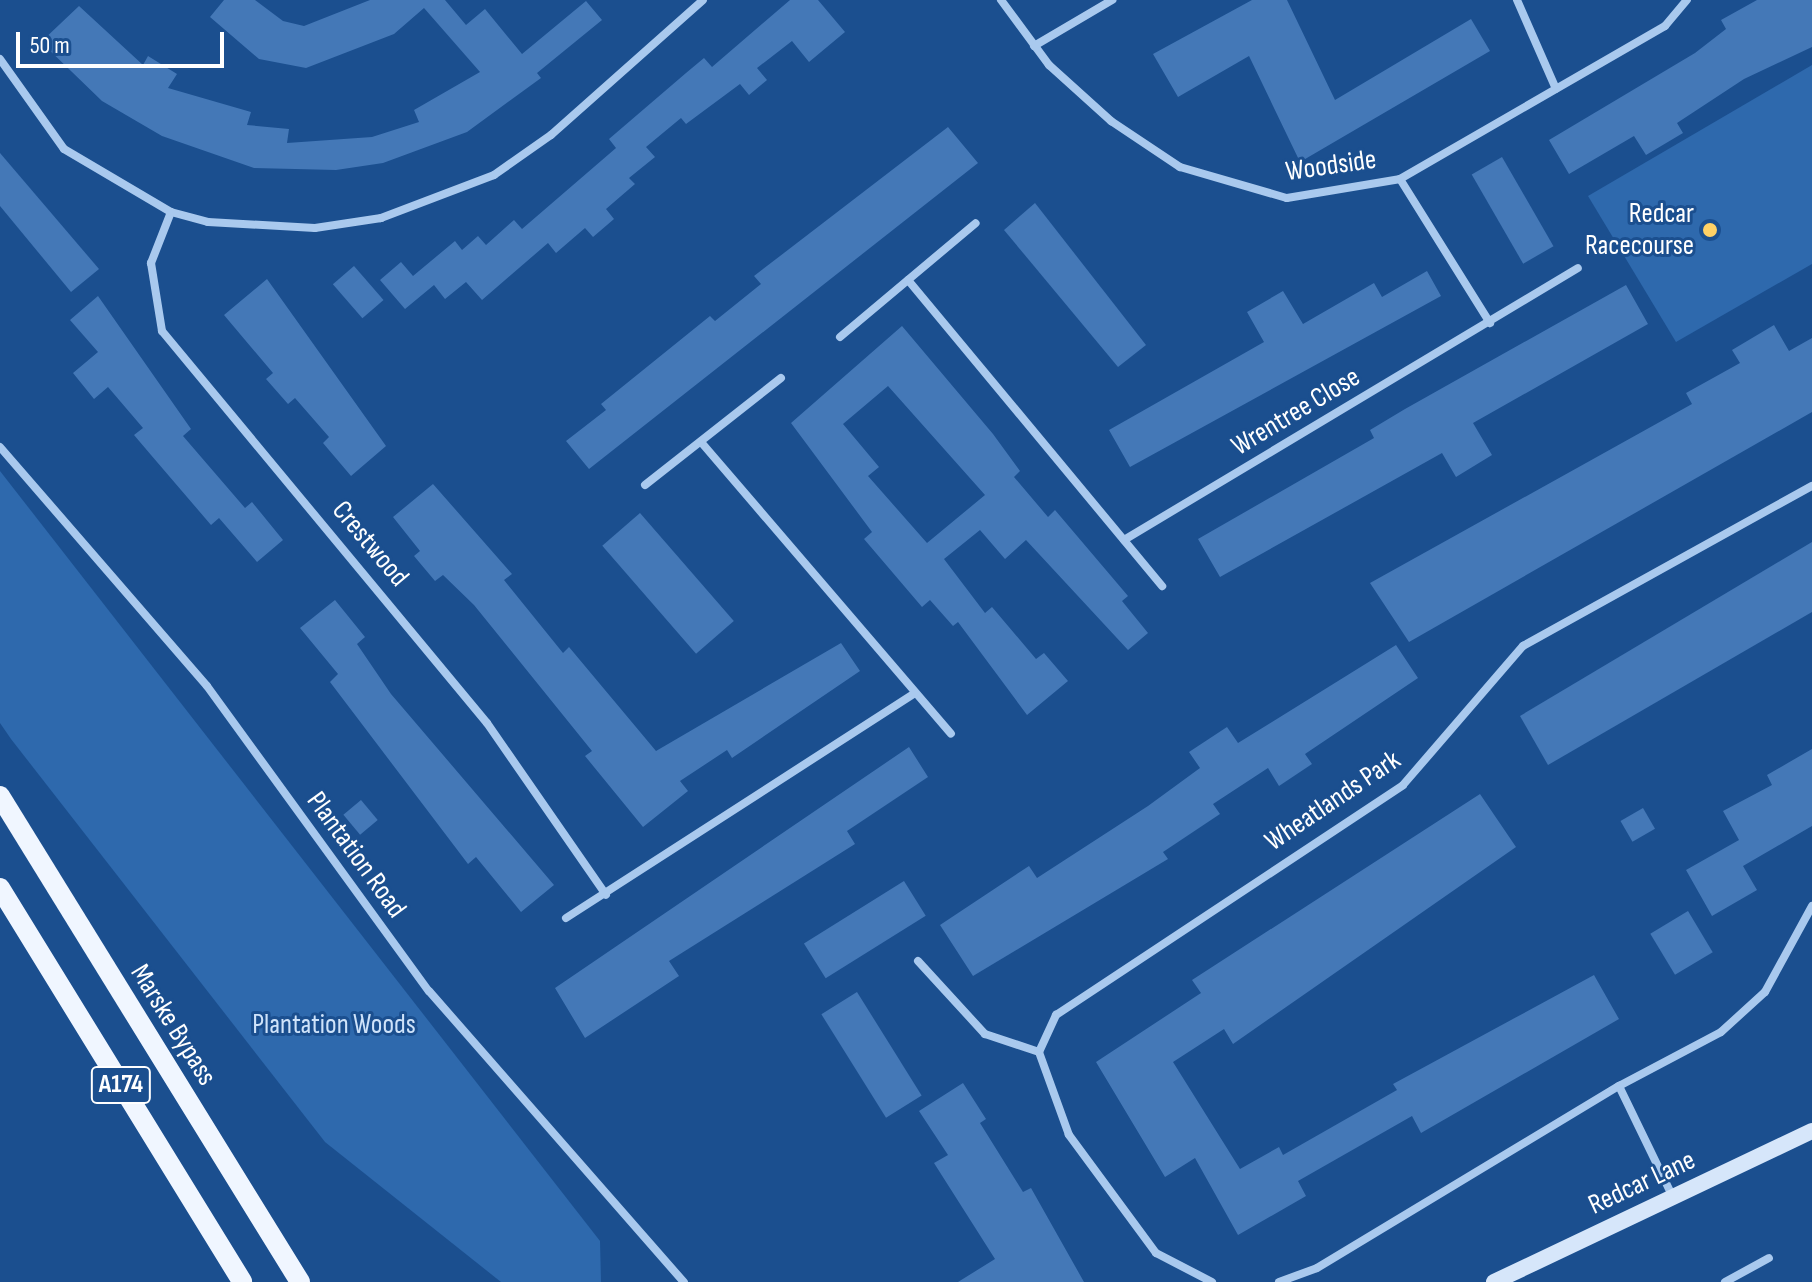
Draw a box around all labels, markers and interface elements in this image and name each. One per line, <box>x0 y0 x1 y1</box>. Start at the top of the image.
scale bar <box>20 16 228 66</box>
text: 50 m <box>30 31 70 60</box>
street label: Woodside <box>1284 143 1378 189</box>
place label: Redcar Racecourse <box>1585 197 1694 263</box>
marker: Redcar Racecourse <box>1701 221 1719 239</box>
street label: Wrentree Close <box>1226 361 1366 463</box>
street label: Crestwood <box>325 494 415 594</box>
street label: Wheatlands Park <box>1259 743 1407 859</box>
street label: Plantation Road <box>299 785 413 925</box>
street label: Marske Bypass <box>123 958 223 1092</box>
park label: Plantation Woods <box>252 1008 416 1042</box>
road number: A174 <box>89 1063 153 1107</box>
street label: Redcar Lane <box>1583 1144 1701 1222</box>

